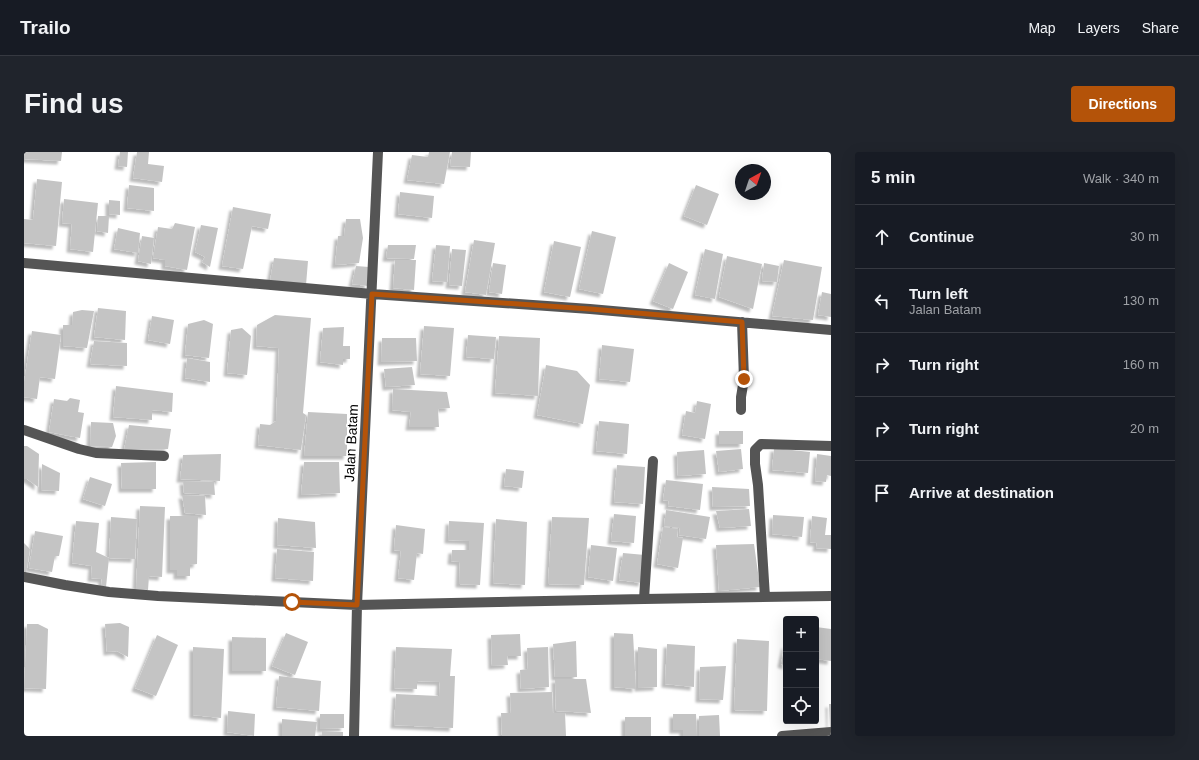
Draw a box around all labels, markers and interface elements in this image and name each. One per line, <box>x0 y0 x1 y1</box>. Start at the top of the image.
text: Trailo <box>20 17 71 38</box>
text: Map <box>1028 20 1056 36</box>
text: Layers <box>1078 20 1120 36</box>
text: Share <box>1142 20 1179 36</box>
button: Directions <box>1071 86 1175 122</box>
text: Find us <box>24 88 124 119</box>
north arrow <box>735 164 771 200</box>
text: 5 min <box>871 168 915 187</box>
text: Walk · 340 m <box>1083 171 1159 186</box>
icon: ahead <box>871 226 893 248</box>
text: Continue <box>909 228 974 245</box>
text: 30 m <box>1130 229 1159 244</box>
text: Turn left <box>909 285 968 302</box>
icon: left <box>871 290 893 312</box>
text: 130 m <box>1123 293 1159 308</box>
text: Jalan Batam <box>909 302 981 317</box>
icon: right <box>871 354 893 376</box>
text: Turn right <box>909 356 979 373</box>
text: 160 m <box>1123 357 1159 372</box>
route end <box>735 370 753 388</box>
street label: Jalan Batam <box>341 404 361 482</box>
icon: right <box>871 418 893 440</box>
text: Turn right <box>909 420 979 437</box>
text: 20 m <box>1130 421 1159 436</box>
icon: arrive <box>871 482 893 504</box>
text: Arrive at destination <box>909 484 1054 501</box>
route start <box>283 593 301 611</box>
map controls <box>783 616 819 724</box>
button: + <box>783 616 819 652</box>
button: − <box>783 652 819 688</box>
button: locate <box>783 688 819 724</box>

